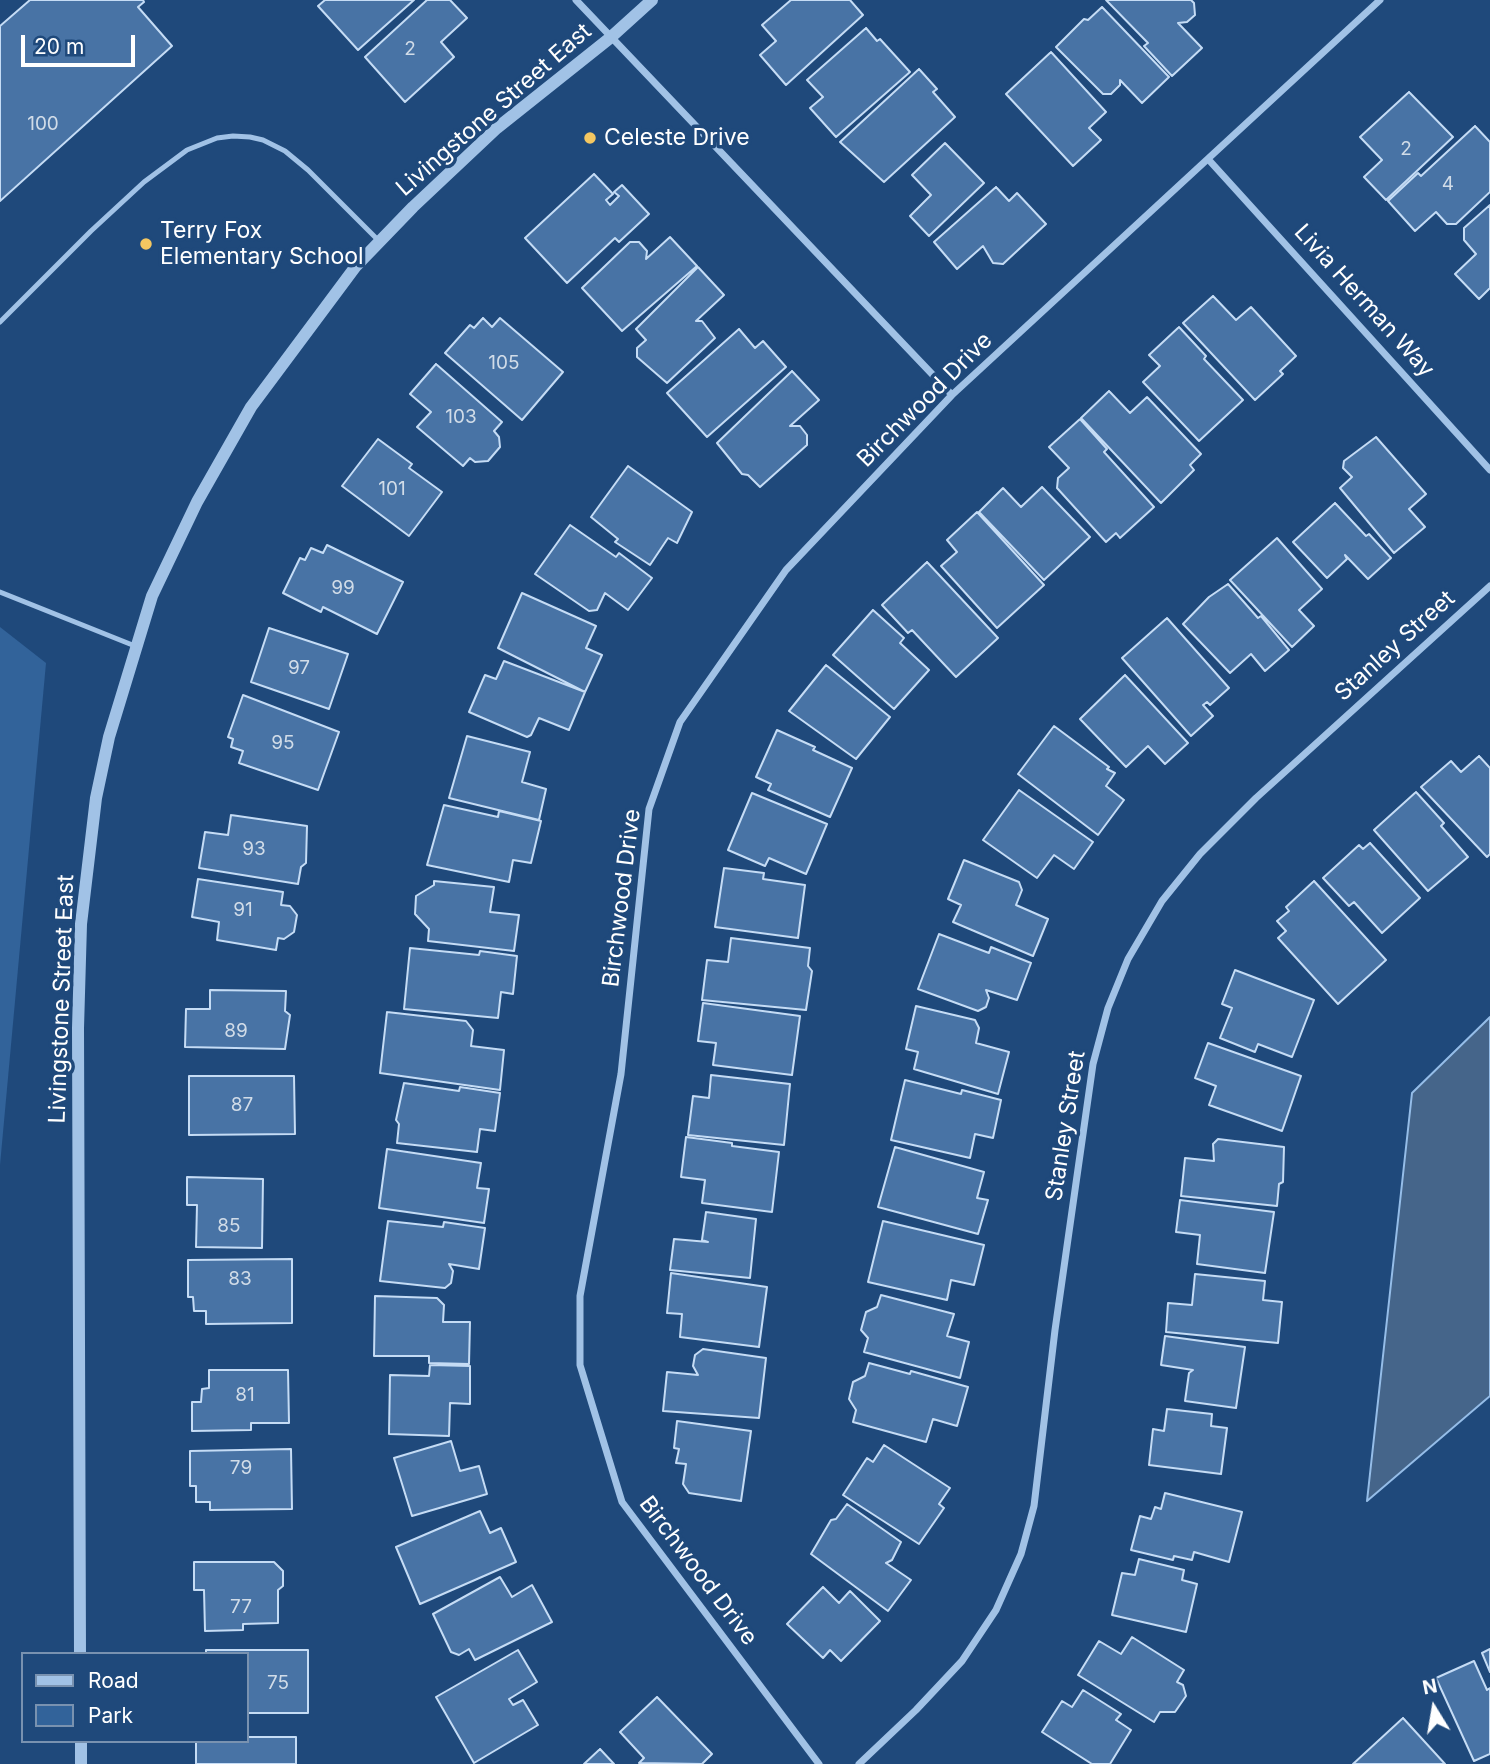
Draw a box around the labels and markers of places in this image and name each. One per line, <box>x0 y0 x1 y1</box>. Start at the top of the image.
place label: Celeste Drive <box>604 124 750 152</box>
marker: Celeste Drive <box>582 130 598 146</box>
place label: Terry Fox Elementary School <box>160 217 364 271</box>
marker: Terry Fox Elementary School <box>138 236 154 252</box>

